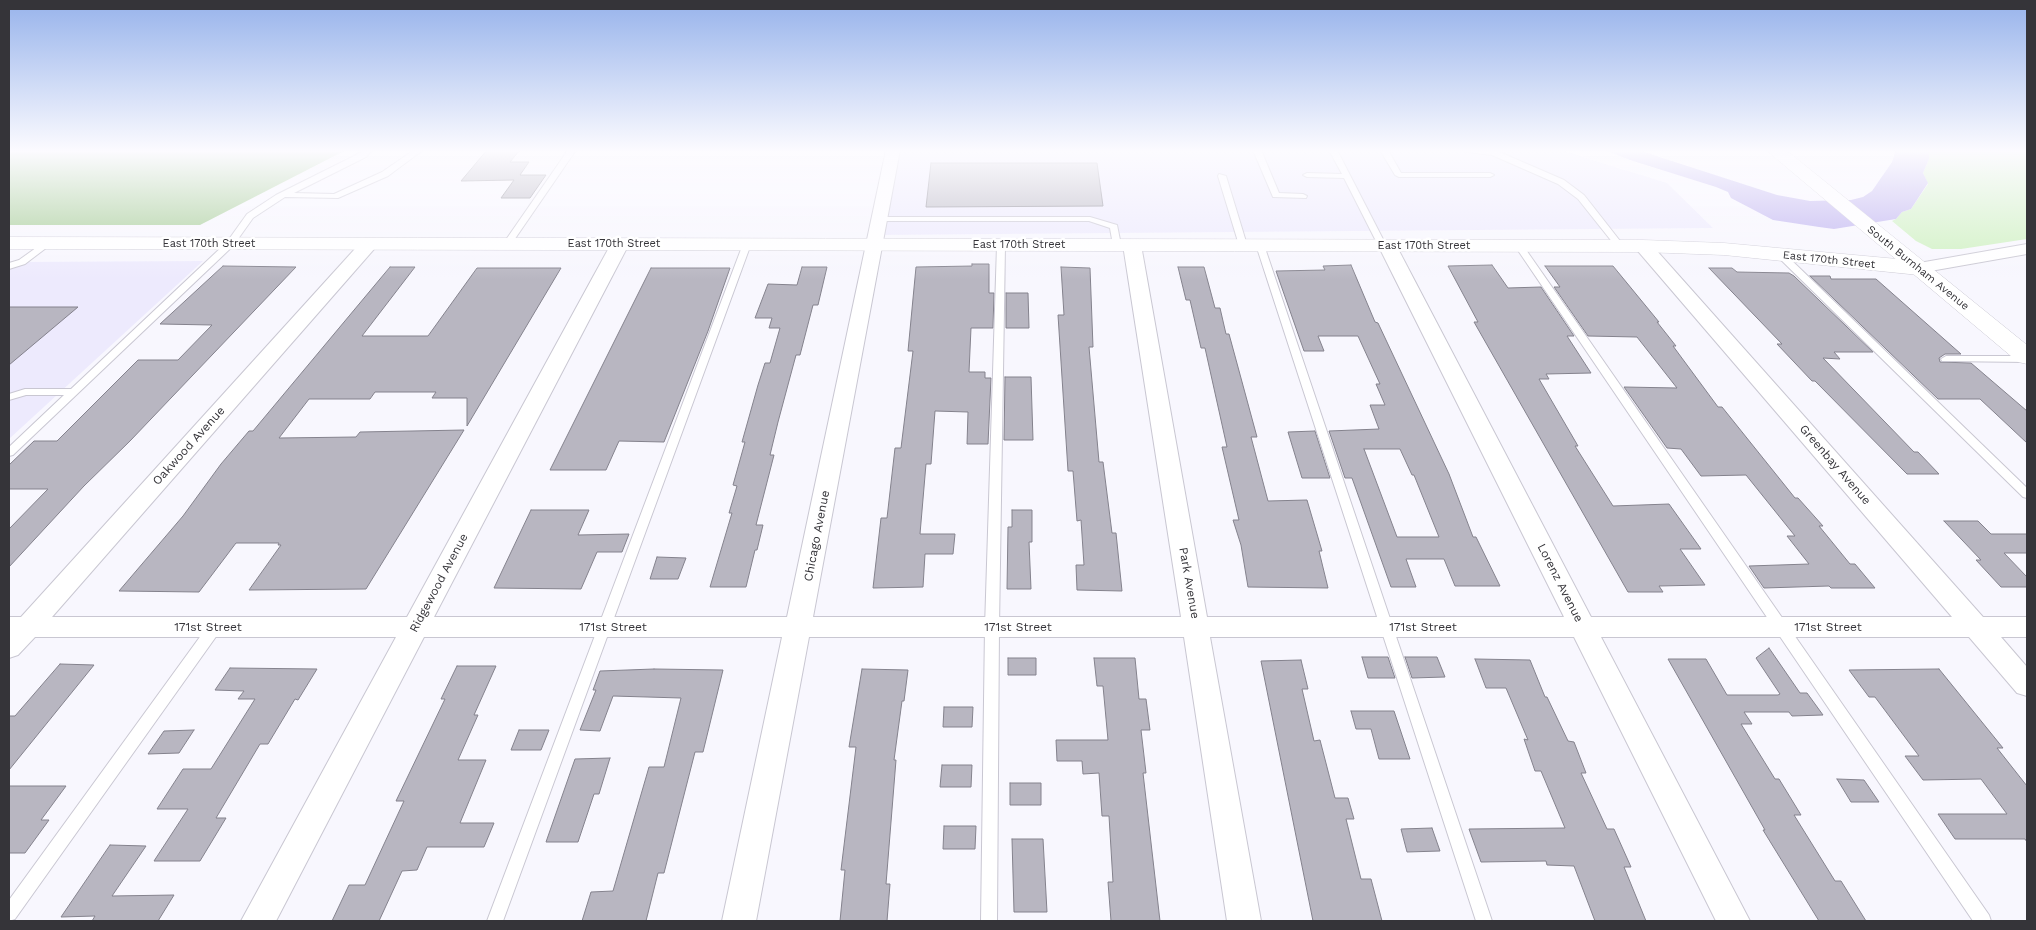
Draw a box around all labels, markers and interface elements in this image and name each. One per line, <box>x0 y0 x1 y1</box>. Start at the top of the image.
street label: South Burnham Avenue <box>1864 223 1972 313</box>
street label: East 170th Street <box>163 237 255 251</box>
street label: East 170th Street <box>568 237 660 251</box>
street label: East 170th Street <box>973 238 1065 252</box>
street label: East 170th Street <box>1378 239 1470 253</box>
street label: East 170th Street <box>1782 249 1876 271</box>
street label: Oakwood Avenue <box>150 404 228 488</box>
street label: Greenbay Avenue <box>1796 422 1874 508</box>
street label: Chicago Avenue <box>801 489 833 583</box>
street label: Ridgewood Avenue <box>407 531 471 635</box>
street label: Lorenz Avenue <box>1534 541 1586 625</box>
street label: Park Avenue <box>1176 546 1202 620</box>
street label: 171st Street <box>174 620 242 634</box>
street label: 171st Street <box>579 620 647 634</box>
street label: 171st Street <box>984 620 1052 634</box>
street label: 171st Street <box>1389 620 1457 634</box>
street label: 171st Street <box>1794 620 1862 634</box>

